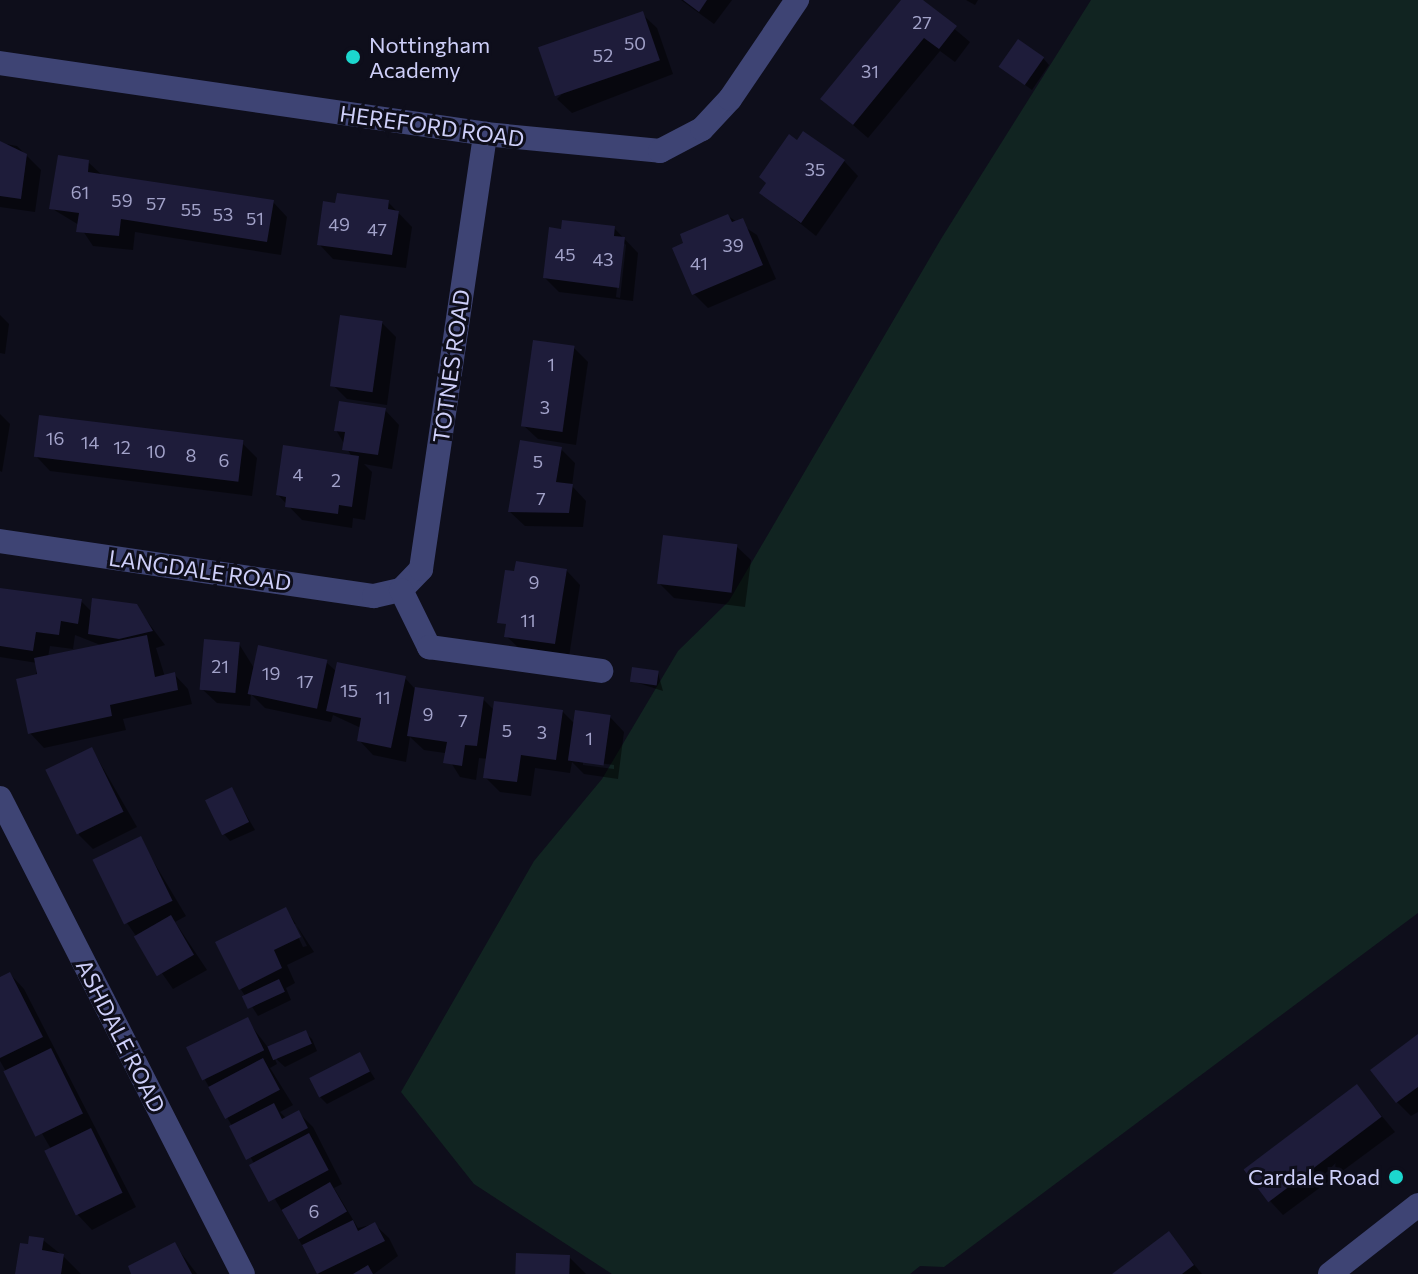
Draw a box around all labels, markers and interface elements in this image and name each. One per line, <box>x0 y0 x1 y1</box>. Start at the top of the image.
house number: 27 <box>912 11 932 33</box>
place label: Nottingham Academy <box>369 31 490 82</box>
house number: 50 <box>624 32 646 54</box>
house number: 52 <box>593 44 613 66</box>
marker: Nottingham Academy <box>344 48 362 66</box>
house number: 31 <box>861 60 879 82</box>
street label: HEREFORD ROAD <box>338 100 526 152</box>
house number: 35 <box>805 158 825 180</box>
house number: 61 <box>71 181 89 203</box>
house number: 59 <box>111 189 133 211</box>
house number: 57 <box>146 192 166 214</box>
house number: 55 <box>181 198 201 220</box>
house number: 53 <box>213 203 233 225</box>
house number: 51 <box>246 207 264 229</box>
house number: 49 <box>328 213 350 235</box>
house number: 47 <box>367 218 387 240</box>
house number: 39 <box>722 234 744 256</box>
house number: 45 <box>554 243 576 265</box>
house number: 43 <box>592 248 614 270</box>
house number: 41 <box>690 252 708 274</box>
street label: TOTNES ROAD <box>427 288 475 444</box>
house number: 1 <box>547 353 555 375</box>
house number: 3 <box>540 396 550 418</box>
house number: 16 <box>46 427 64 449</box>
house number: 14 <box>81 431 99 453</box>
house number: 12 <box>113 436 131 458</box>
house number: 10 <box>146 440 166 462</box>
house number: 8 <box>186 444 196 466</box>
house number: 6 <box>219 449 229 471</box>
house number: 5 <box>533 450 543 472</box>
house number: 4 <box>293 463 303 485</box>
house number: 2 <box>331 469 341 491</box>
house number: 7 <box>536 487 546 509</box>
street label: LANGDALE ROAD <box>107 544 293 596</box>
house number: 9 <box>529 571 539 593</box>
house number: 11 <box>520 609 536 631</box>
house number: 21 <box>211 655 229 677</box>
house number: 19 <box>262 662 280 684</box>
house number: 17 <box>296 670 314 692</box>
house number: 15 <box>340 679 358 701</box>
house number: 11 <box>375 686 391 708</box>
house number: 9 <box>423 703 433 725</box>
house number: 7 <box>458 709 468 731</box>
house number: 5 <box>502 719 512 741</box>
house number: 3 <box>537 721 547 743</box>
house number: 1 <box>585 727 593 749</box>
street label: ASHDALE ROAD <box>71 955 171 1117</box>
place label: Cardale Road <box>1248 1164 1380 1190</box>
marker: Cardale Road <box>1387 1168 1405 1186</box>
house number: 6 <box>309 1200 319 1222</box>

